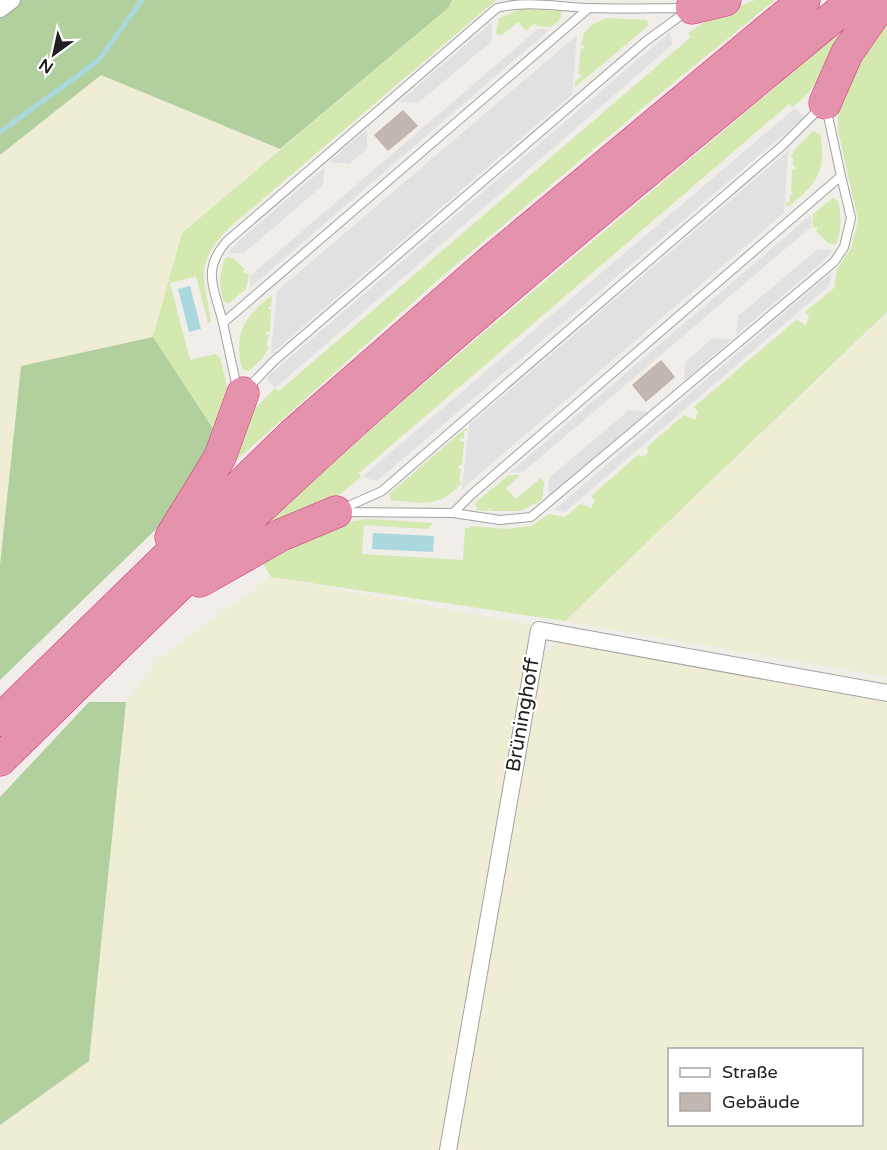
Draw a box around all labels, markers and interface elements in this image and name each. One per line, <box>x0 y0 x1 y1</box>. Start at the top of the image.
north arrow <box>24 24 84 84</box>
text: N <box>36 54 57 78</box>
street label: Brüninghoff <box>501 656 545 774</box>
legend <box>668 1048 863 1126</box>
text: Straße <box>722 1061 778 1083</box>
text: Gebäude <box>722 1091 800 1113</box>

